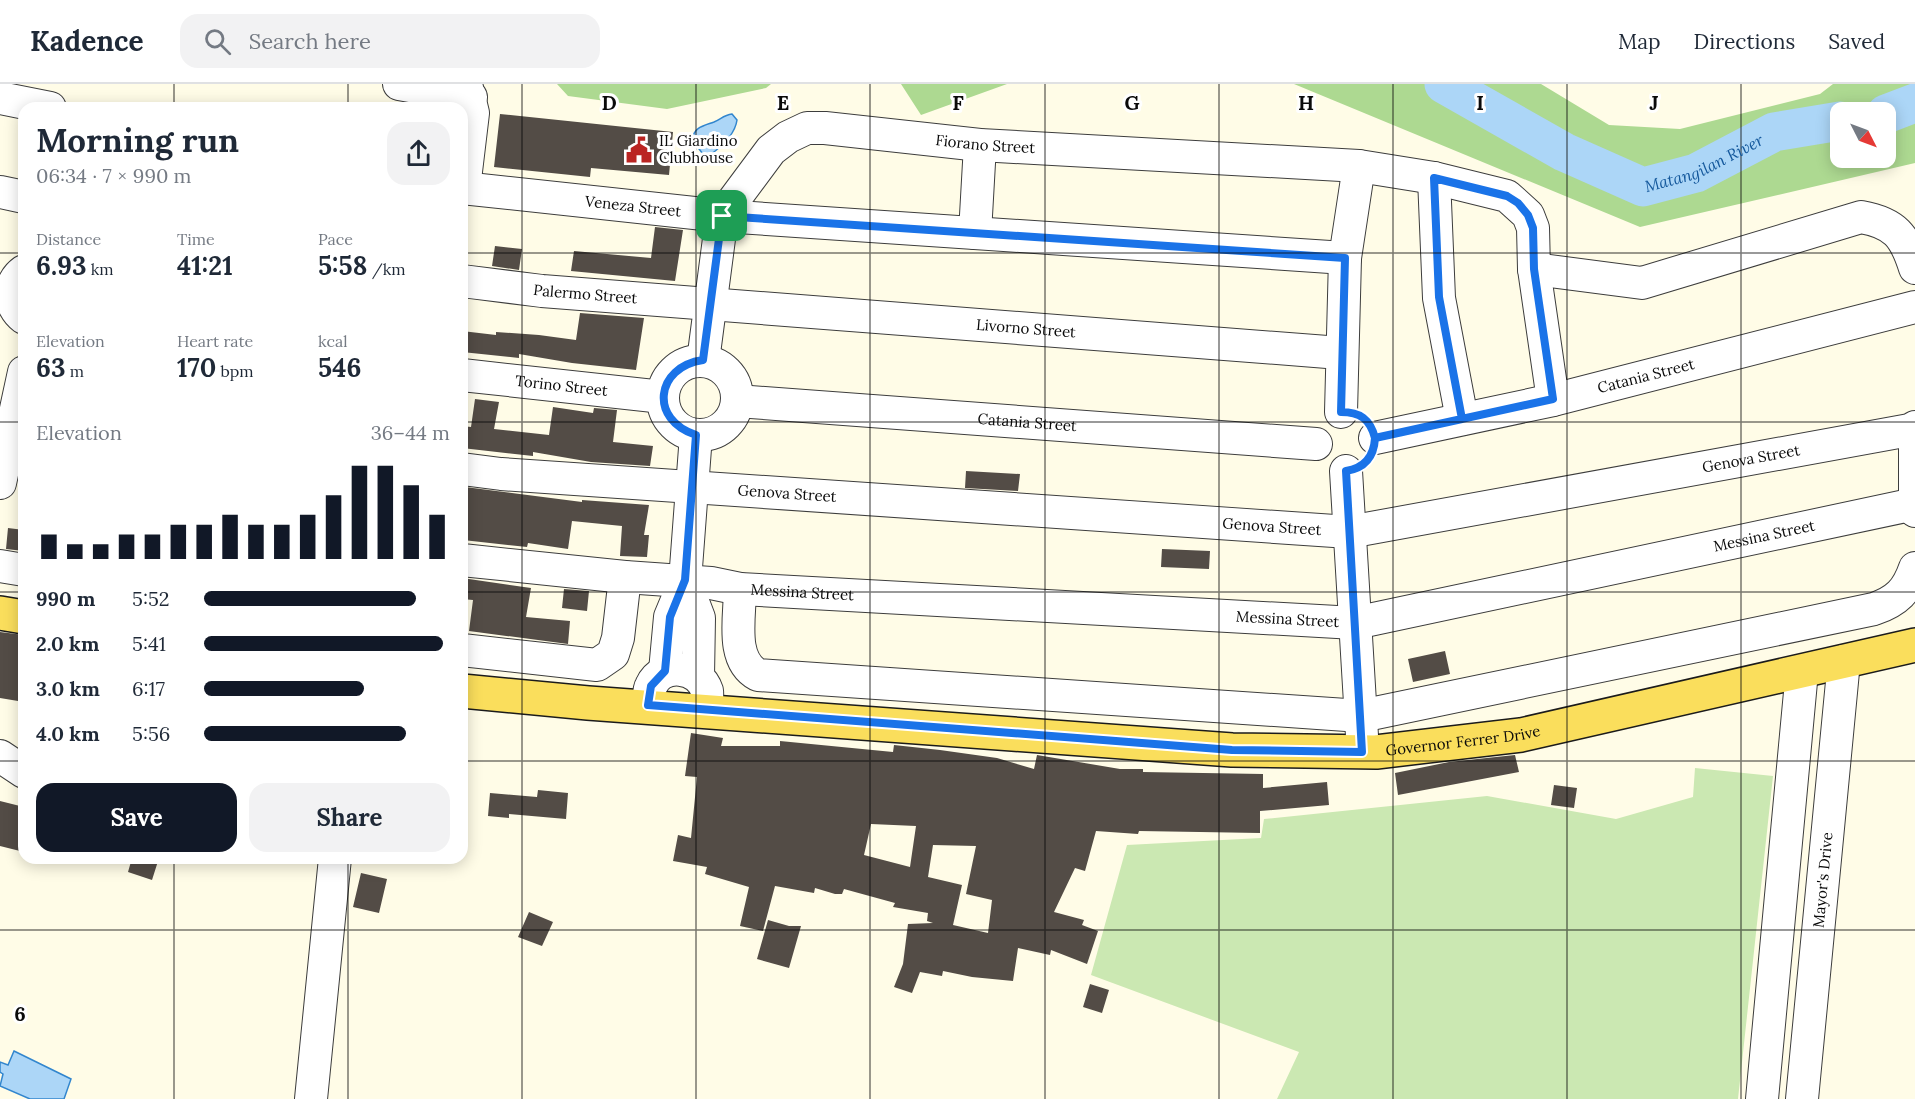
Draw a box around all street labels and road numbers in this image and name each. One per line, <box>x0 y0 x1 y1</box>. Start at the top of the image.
street label: Fiorano Street <box>935 130 1036 157</box>
street label: Veneza Street <box>583 191 682 221</box>
street label: Palermo Street <box>532 280 638 307</box>
street label: Livorno Street <box>975 315 1077 341</box>
street label: Catania Street <box>1595 354 1696 397</box>
street label: Torino Street <box>514 371 609 400</box>
street label: Catania Street <box>977 409 1078 435</box>
street label: Genova Street <box>1701 440 1802 477</box>
street label: Genova Street <box>737 480 837 506</box>
street label: Genova Street <box>1222 513 1322 539</box>
street label: Messina Street <box>1712 515 1817 556</box>
street label: Messina Street <box>750 580 855 604</box>
street label: Messina Street <box>1235 606 1340 631</box>
street label: Governor Ferrer Drive <box>1385 721 1542 760</box>
street label: Mayor's Drive <box>1808 831 1837 929</box>

